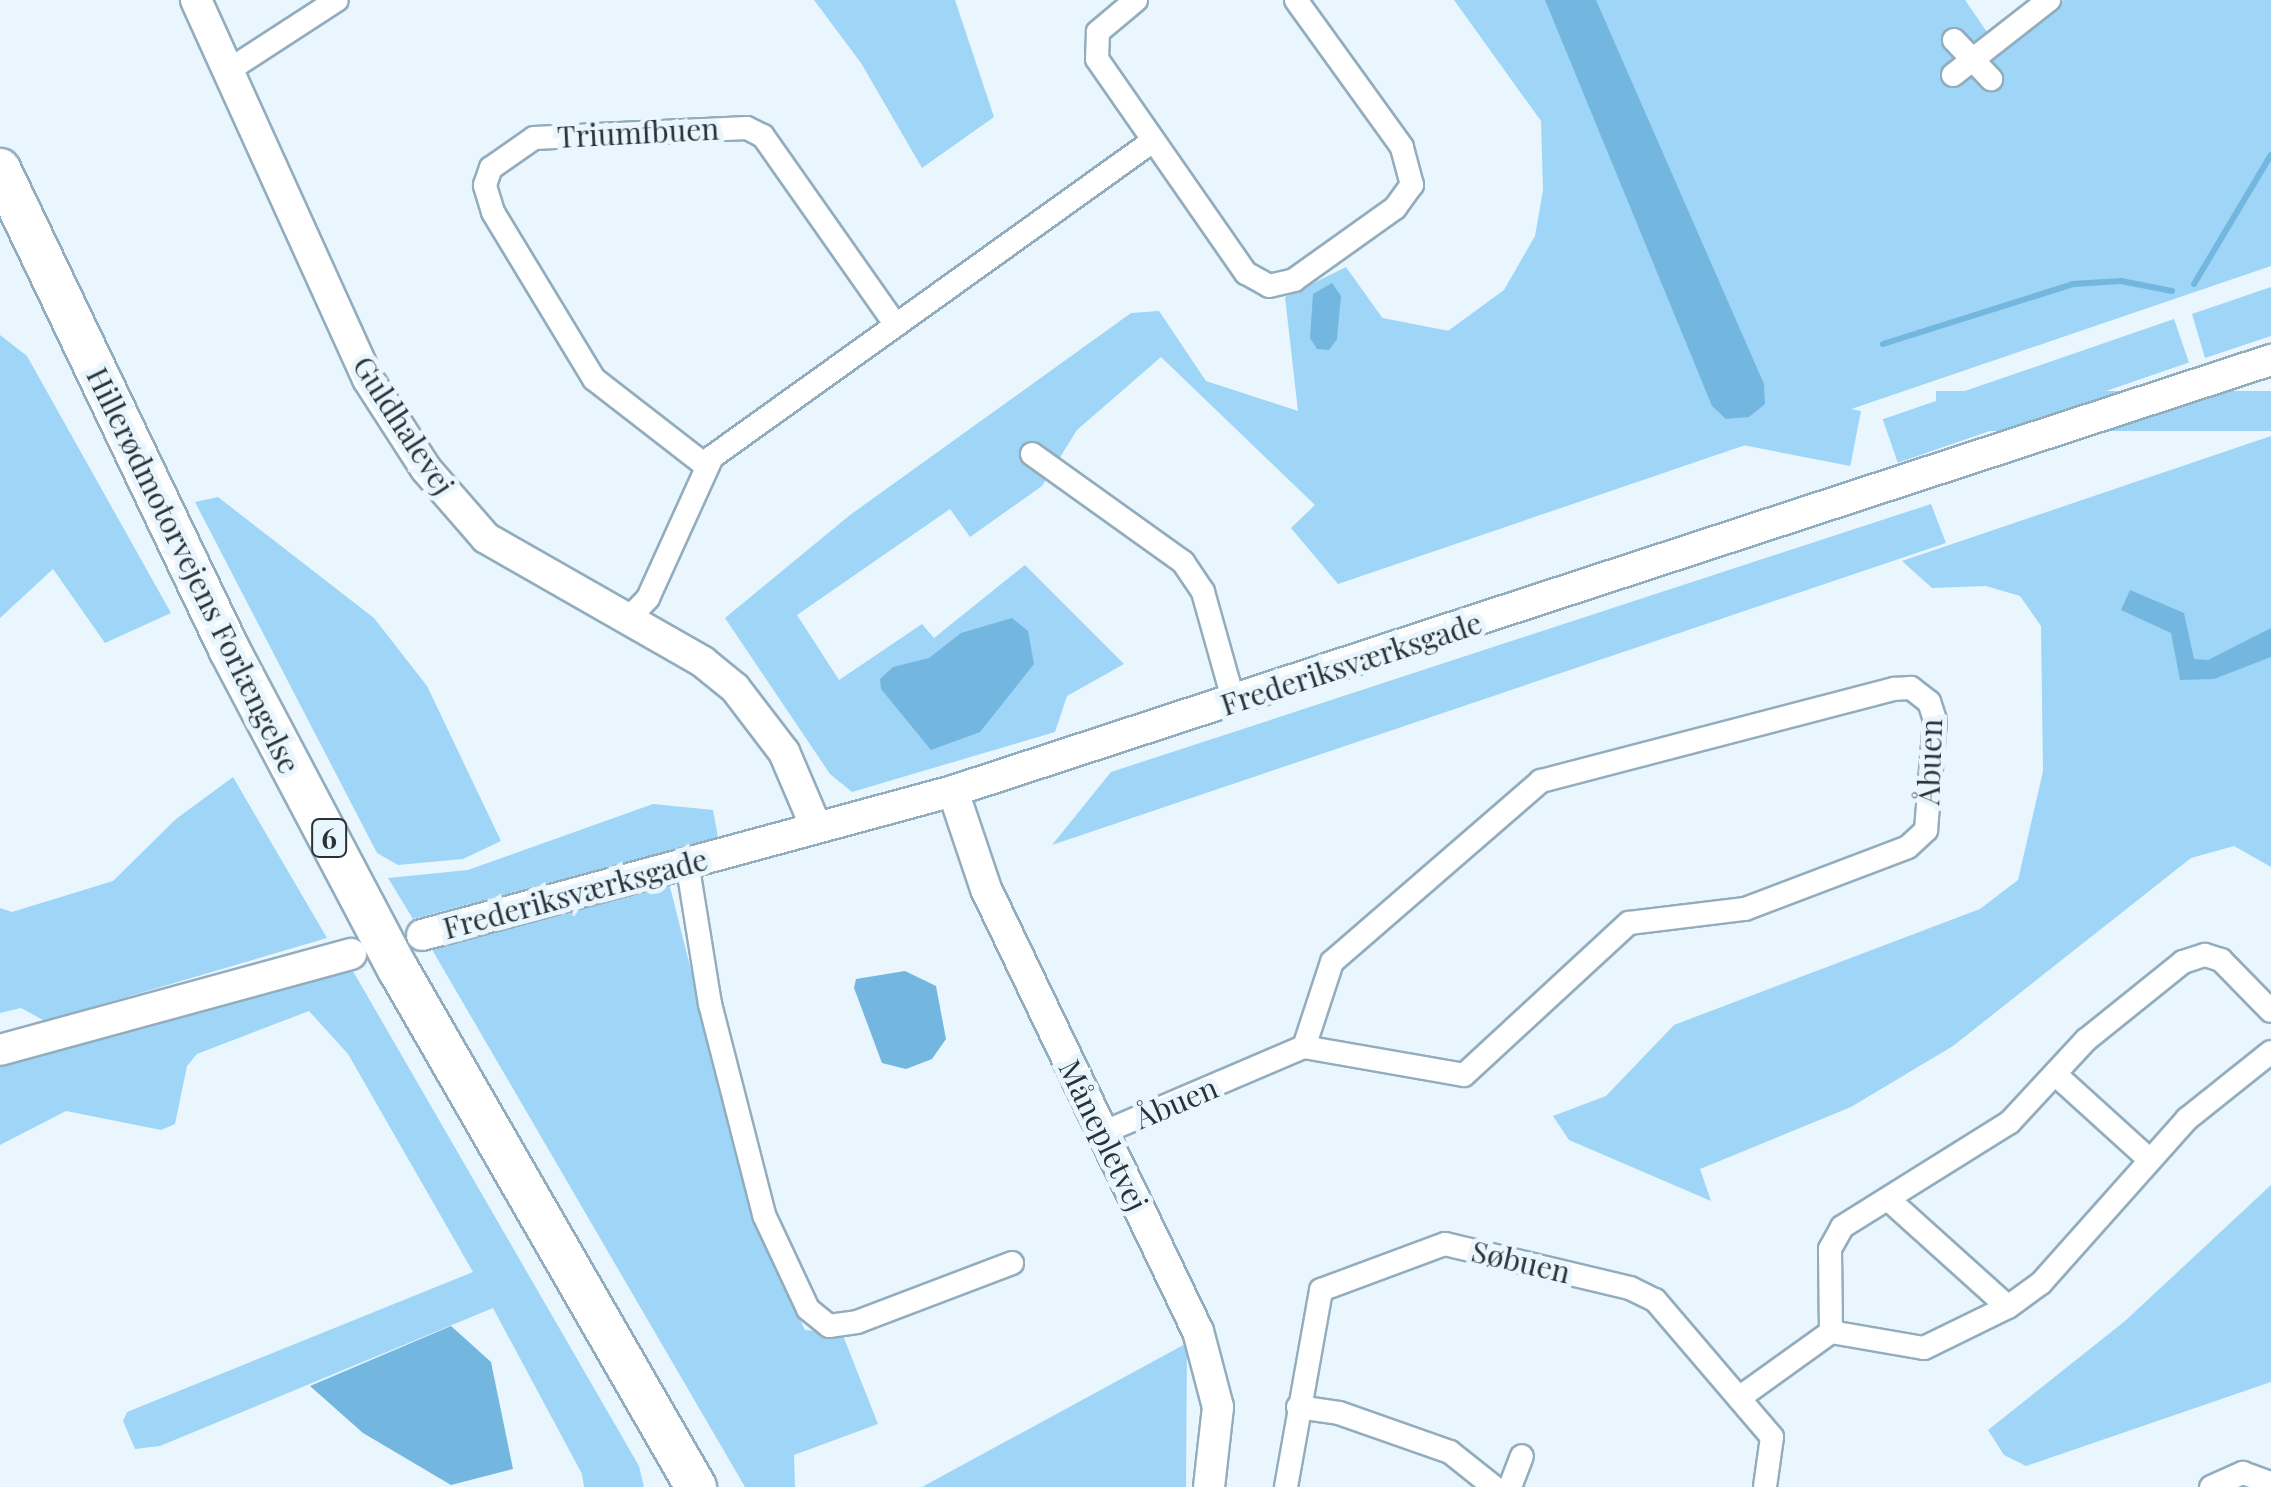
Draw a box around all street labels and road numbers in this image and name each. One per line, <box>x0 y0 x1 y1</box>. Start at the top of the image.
street label: Triumfbuen <box>556 110 720 154</box>
street label: Guldhalevej <box>346 349 462 501</box>
street label: Hillerødmotorvejens Forlængelse <box>80 361 308 779</box>
street label: Frederiksværksgade <box>1216 604 1486 722</box>
street label: Åbuen <box>1910 718 1948 806</box>
road number: 6 <box>309 815 349 861</box>
street label: Frederiksværksgade <box>439 840 711 946</box>
street label: Månepletvej <box>1052 1054 1156 1216</box>
street label: Åbuen <box>1129 1069 1223 1135</box>
street label: Søbuen <box>1468 1232 1574 1290</box>

